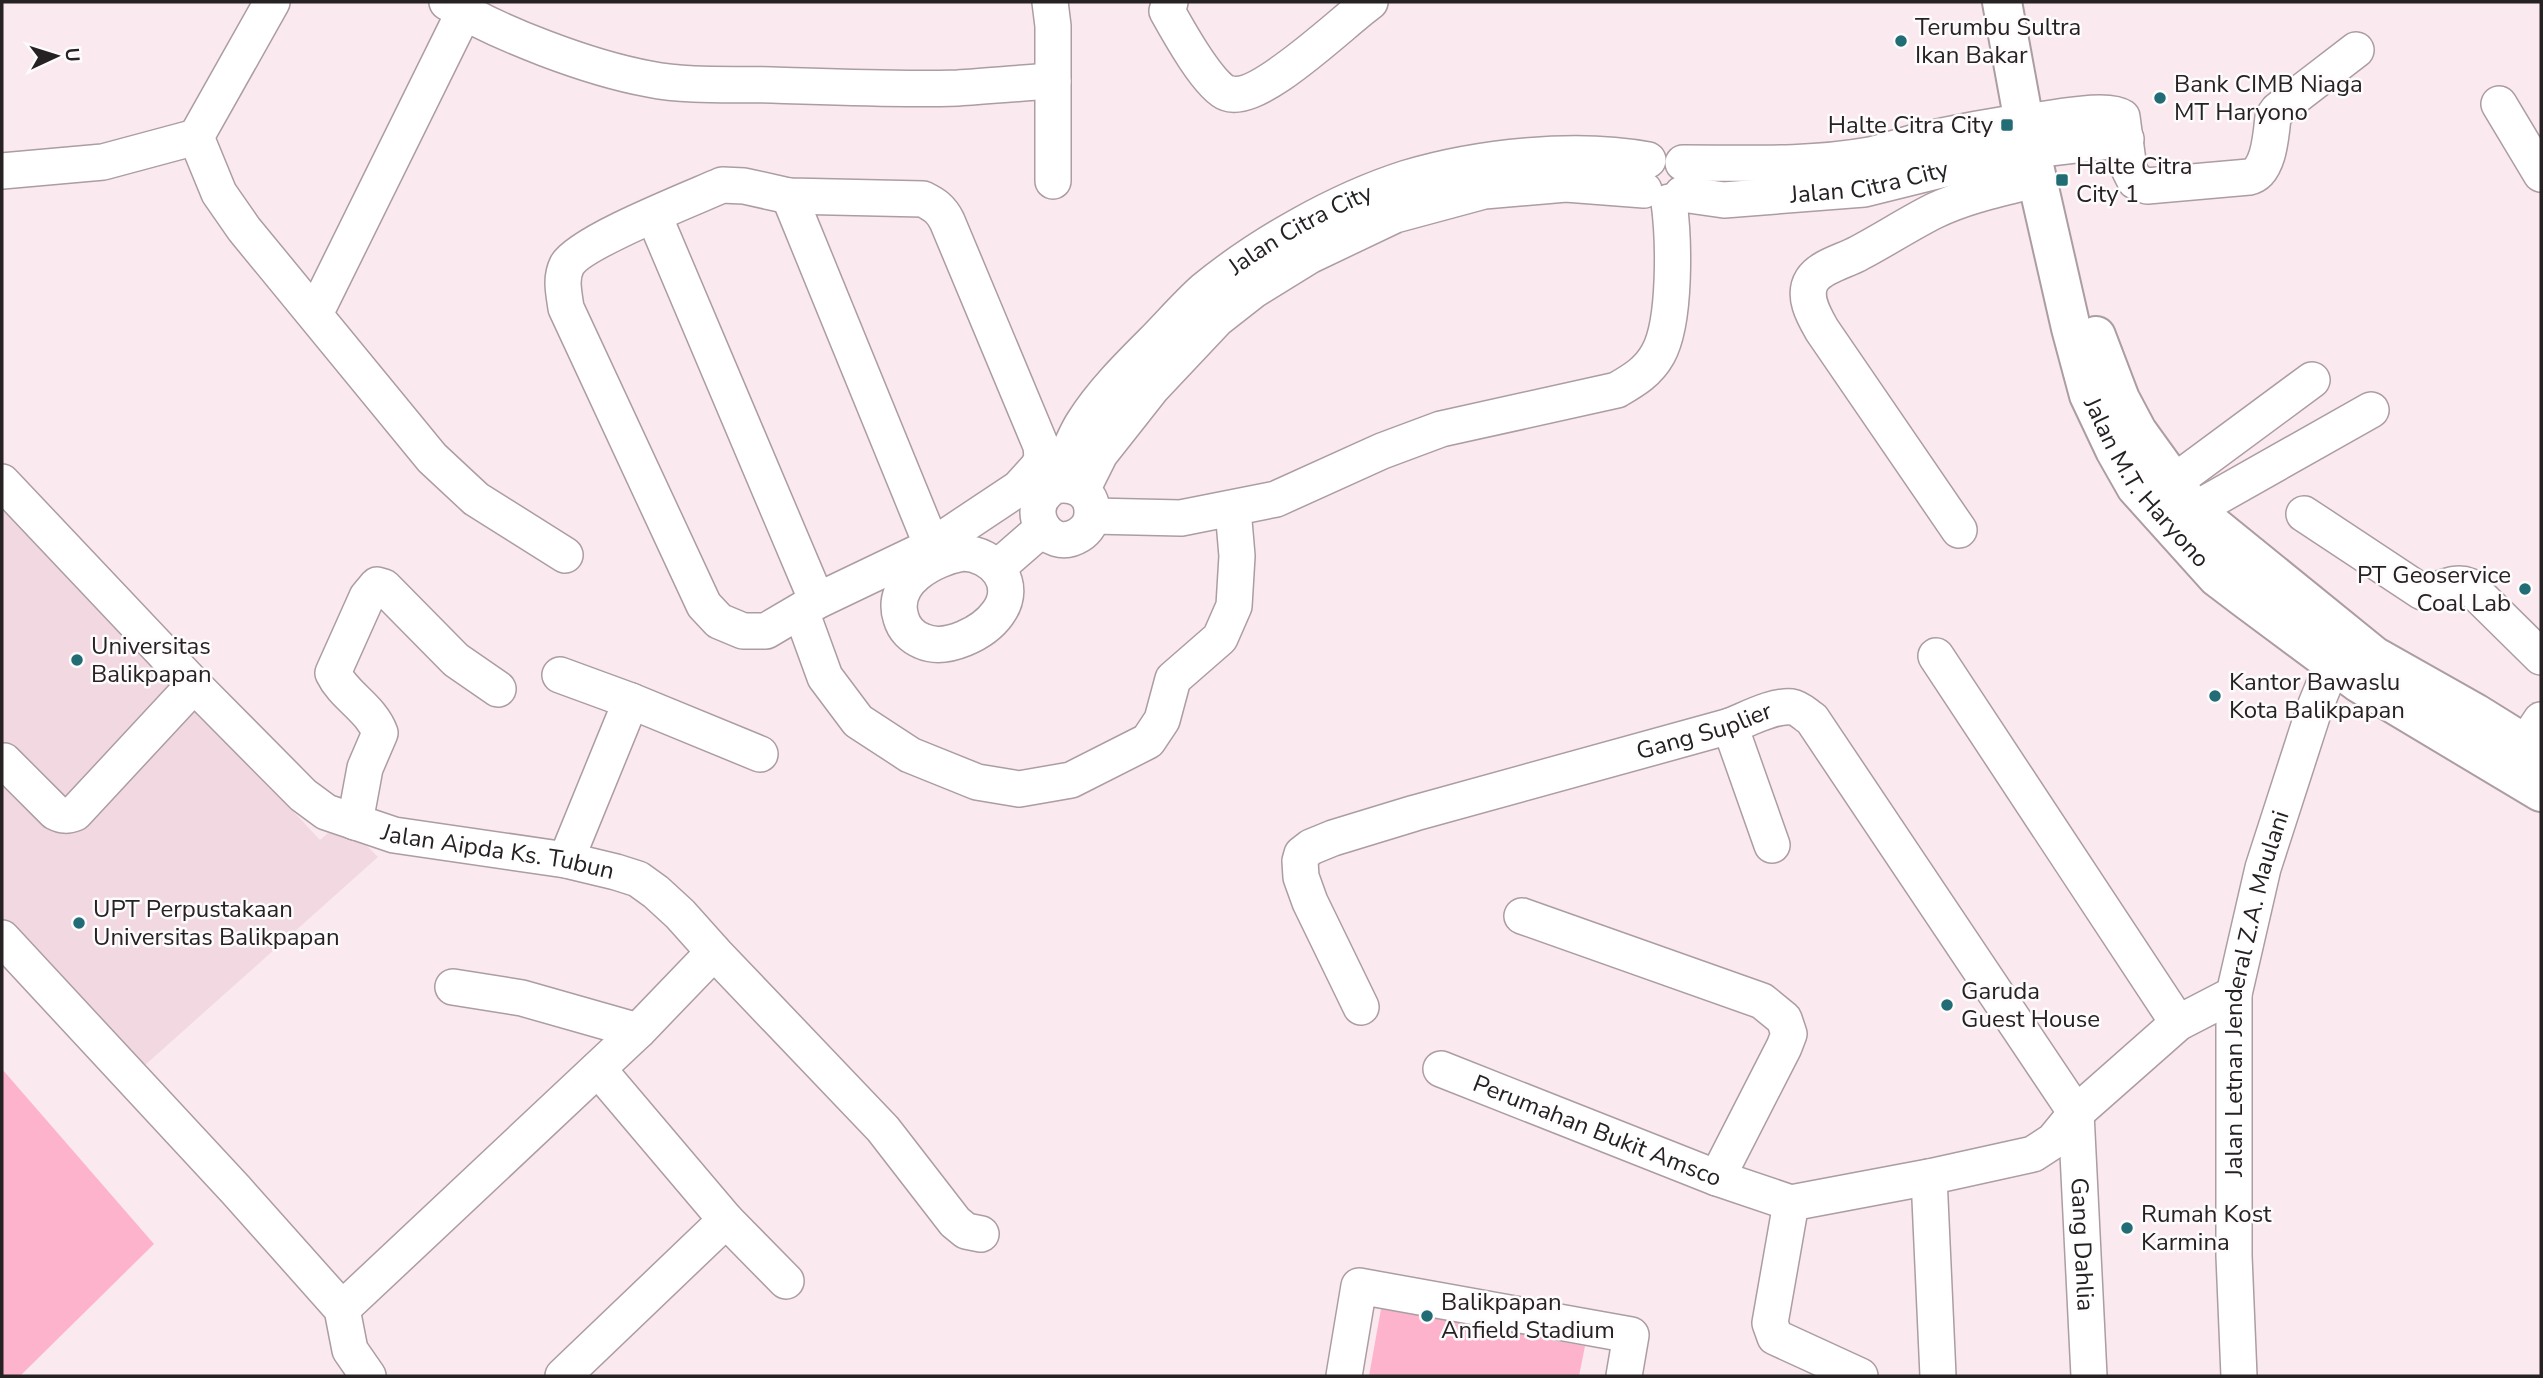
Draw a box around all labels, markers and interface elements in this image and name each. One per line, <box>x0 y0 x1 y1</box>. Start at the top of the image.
place label: Terumbu Sultra Ikan Bakar <box>1915 11 2081 71</box>
north arrow <box>21 21 91 91</box>
marker: Terumbu Sultra Ikan Bakar <box>1893 33 1909 49</box>
text: U <box>59 47 85 63</box>
place label: Bank CIMB Niaga MT Haryono <box>2174 68 2363 128</box>
marker: Bank CIMB Niaga MT Haryono <box>2152 90 2168 106</box>
place label: Halte Citra City <box>1828 109 1994 141</box>
marker: Halte Citra City <box>1999 117 2015 133</box>
place label: Halte Citra City 1 <box>2076 150 2192 210</box>
street label: Jalan Citra City <box>1788 153 1952 211</box>
marker: Halte Citra City 1 <box>2054 172 2070 188</box>
street label: Jalan Citra City <box>1221 176 1378 283</box>
street label: Jalan M.T. Haryono <box>2076 391 2217 574</box>
place label: PT Geoservice Coal Lab <box>2357 559 2511 619</box>
marker: PT Geoservice Coal Lab <box>2517 581 2533 597</box>
place label: Universitas Balikpapan <box>91 630 212 690</box>
marker: Universitas Balikpapan <box>69 652 85 668</box>
place label: Kantor Bawaslu Kota Balikpapan <box>2229 666 2405 726</box>
marker: Kantor Bawaslu Kota Balikpapan <box>2207 688 2223 704</box>
street label: Gang Suplier <box>1633 694 1776 767</box>
street label: Jalan Letnan Jenderal Z.A. Maulani <box>2218 806 2297 1178</box>
street label: Jalan Aipda Ks. Tubun <box>376 816 618 887</box>
place label: UPT Perpustakaan Universitas Balikpapan <box>93 893 340 953</box>
marker: UPT Perpustakaan Universitas Balikpapan <box>71 915 87 931</box>
place label: Garuda Guest House <box>1961 975 2100 1035</box>
marker: Garuda Guest House <box>1939 997 1955 1013</box>
street label: Perumahan Bukit Amsco <box>1468 1067 1726 1194</box>
street label: Gang Dahlia <box>2063 1177 2102 1312</box>
place label: Rumah Kost Karmina <box>2141 1198 2272 1258</box>
marker: Rumah Kost Karmina <box>2119 1220 2135 1236</box>
place label: Balikpapan Anfield Stadium <box>1441 1286 1615 1346</box>
marker: Balikpapan Anfield Stadium <box>1419 1308 1435 1324</box>

